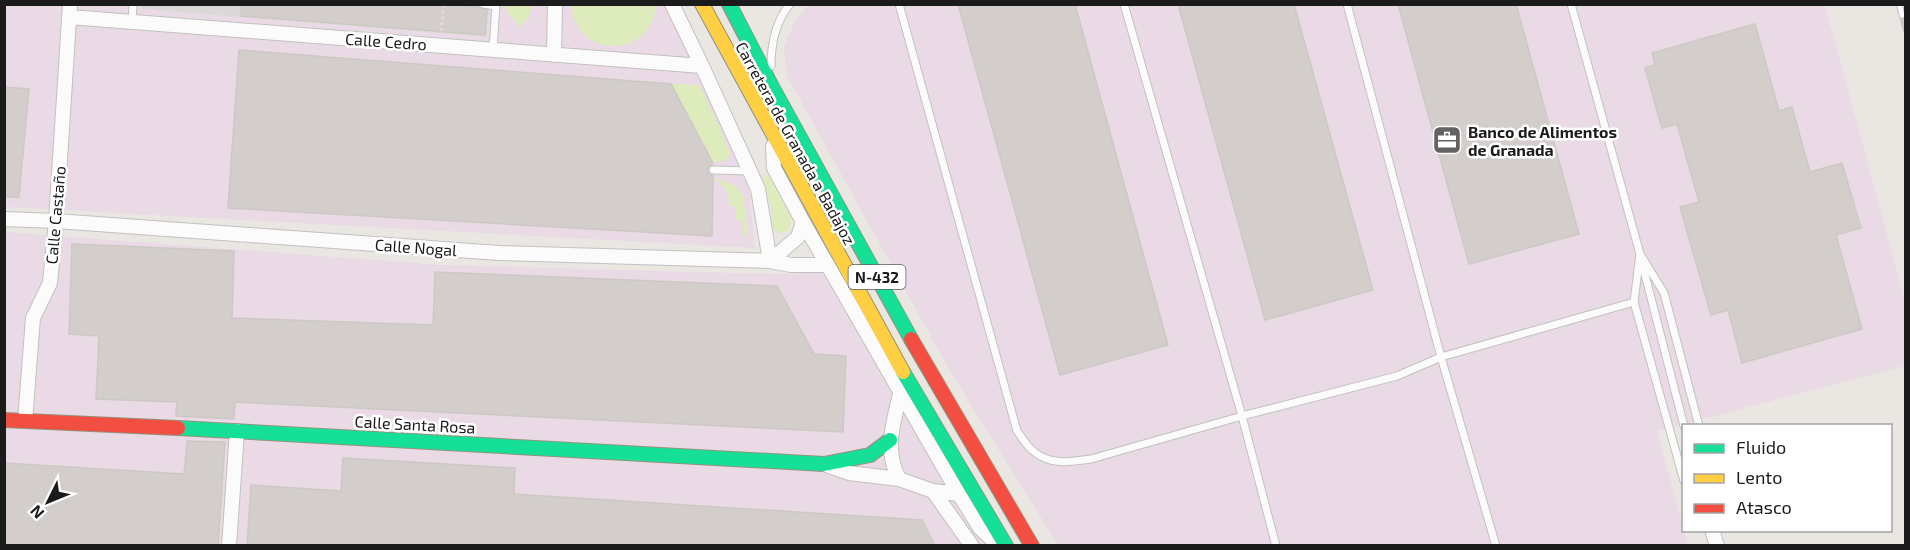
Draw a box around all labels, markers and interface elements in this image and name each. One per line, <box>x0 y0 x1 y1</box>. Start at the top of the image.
street label: Calle Cedro <box>345 29 427 53</box>
street label: Carretera de Granada a Badajoz <box>731 38 860 248</box>
place label: Banco de Alimentos de Granada <box>1468 122 1617 159</box>
office icon: Banco de Alimentos de Granada <box>1431 124 1463 156</box>
street label: Calle Castaño <box>41 165 69 265</box>
street label: Calle Nogal <box>374 235 458 259</box>
road number: N-432 <box>848 265 906 289</box>
street label: Calle Santa Rosa <box>354 411 476 437</box>
legend <box>1682 424 1892 532</box>
text: Fluido <box>1736 436 1786 458</box>
text: Lento <box>1736 466 1782 488</box>
north arrow <box>18 472 78 532</box>
text: Atasco <box>1736 496 1792 518</box>
text: N <box>26 502 48 523</box>

